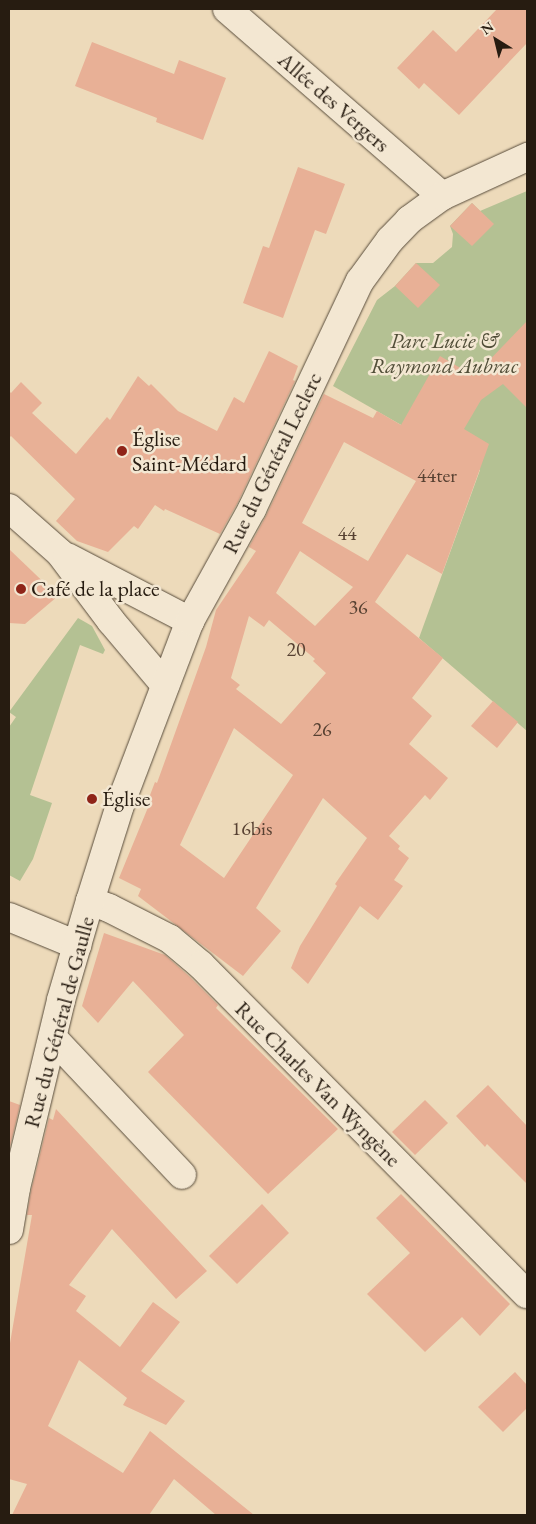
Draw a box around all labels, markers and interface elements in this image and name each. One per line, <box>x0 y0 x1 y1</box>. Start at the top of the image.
north arrow <box>471 15 521 65</box>
text: N <box>477 17 497 38</box>
street label: Allée des Vergers <box>273 46 395 158</box>
park label: Parc Lucie & Raymond Aubrac <box>370 327 518 378</box>
street label: Rue du Général Leclerc <box>217 368 327 558</box>
place label: Église Saint-Médard <box>132 425 247 476</box>
marker: Église Saint-Médard <box>116 445 128 457</box>
house number: 44ter <box>417 463 457 487</box>
house number: 44 <box>337 521 357 545</box>
place label: Café de la place <box>31 576 160 602</box>
marker: Café de la place <box>15 583 27 595</box>
house number: 36 <box>348 595 368 619</box>
house number: 20 <box>286 637 306 661</box>
house number: 26 <box>312 717 332 741</box>
place label: Église <box>102 786 150 812</box>
marker: Église <box>86 793 98 805</box>
house number: 16bis <box>232 816 272 840</box>
street label: Rue du Général de Gaulle <box>18 913 100 1131</box>
street label: Rue Charles Van Wyngène <box>230 996 406 1172</box>

